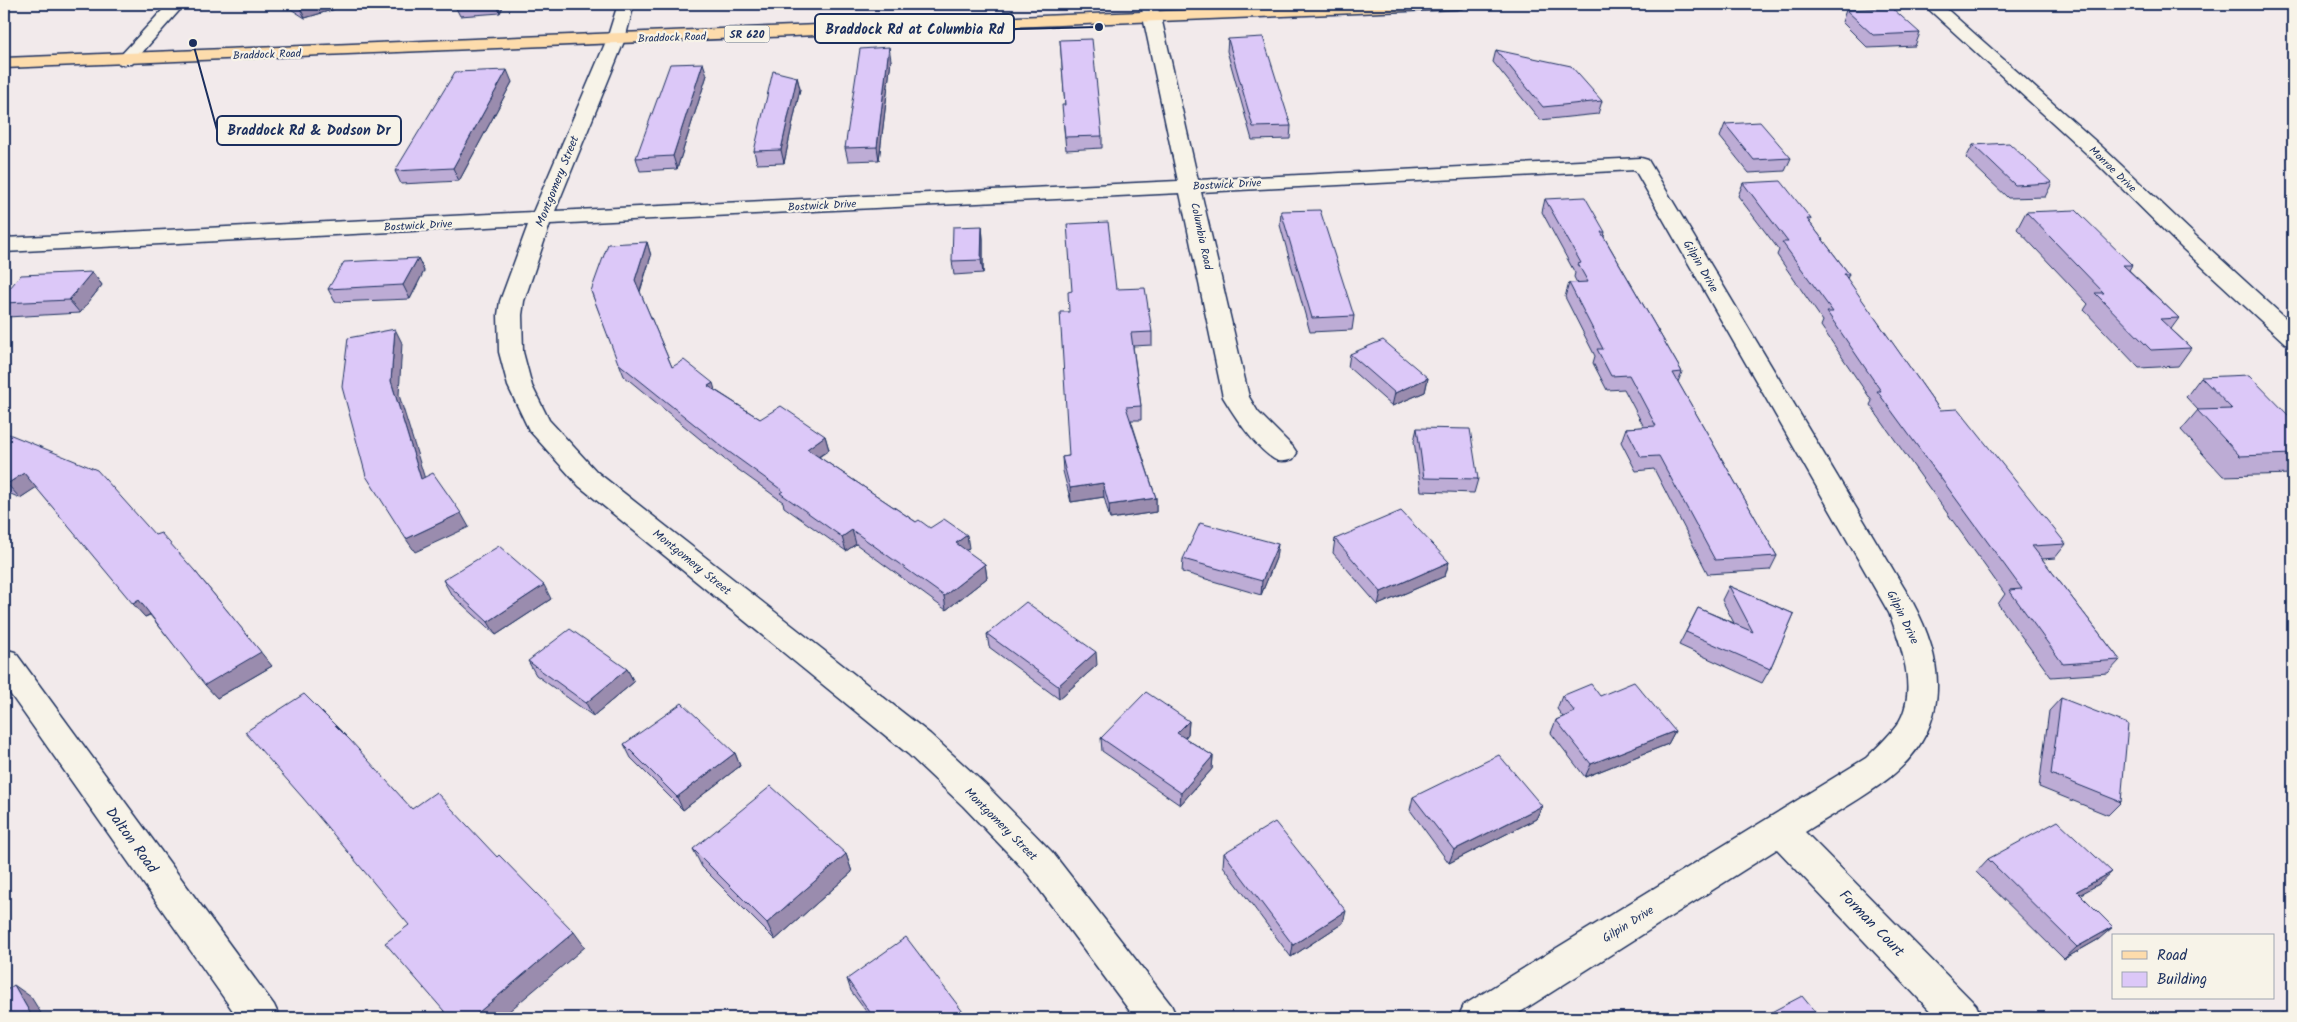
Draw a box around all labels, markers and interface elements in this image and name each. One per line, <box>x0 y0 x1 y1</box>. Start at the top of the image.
callout: Braddock Rd at Columbia Rd <box>815 14 1014 43</box>
text: Braddock Rd at Columbia Rd <box>826 19 1005 41</box>
road number: SR 620 <box>724 26 770 42</box>
street label: Braddock Road <box>638 28 707 48</box>
street label: Braddock Road <box>233 45 302 65</box>
callout: Braddock Rd & Dodson Dr <box>217 116 401 145</box>
text: Braddock Rd & Dodson Dr <box>227 120 391 142</box>
street label: Montgomery Street <box>531 132 585 230</box>
street label: Monroe Drive <box>2084 142 2140 197</box>
street label: Bostwick Drive <box>1192 174 1262 196</box>
street label: Bostwick Drive <box>787 195 857 217</box>
street label: Columbia Road <box>1185 201 1217 272</box>
street label: Bostwick Drive <box>383 215 453 237</box>
street label: Gilpin Drive <box>1678 236 1724 297</box>
street label: Montgomery Street <box>648 525 736 600</box>
street label: Gilpin Drive <box>1881 587 1924 648</box>
street label: Montgomery Street <box>960 783 1042 866</box>
street label: Dalton Road <box>99 802 164 879</box>
street label: Forman Court <box>1833 884 1910 963</box>
street label: Gilpin Drive <box>1599 901 1658 948</box>
legend <box>2112 934 2274 1000</box>
text: Road <box>2157 944 2188 968</box>
text: Building <box>2157 968 2207 992</box>

